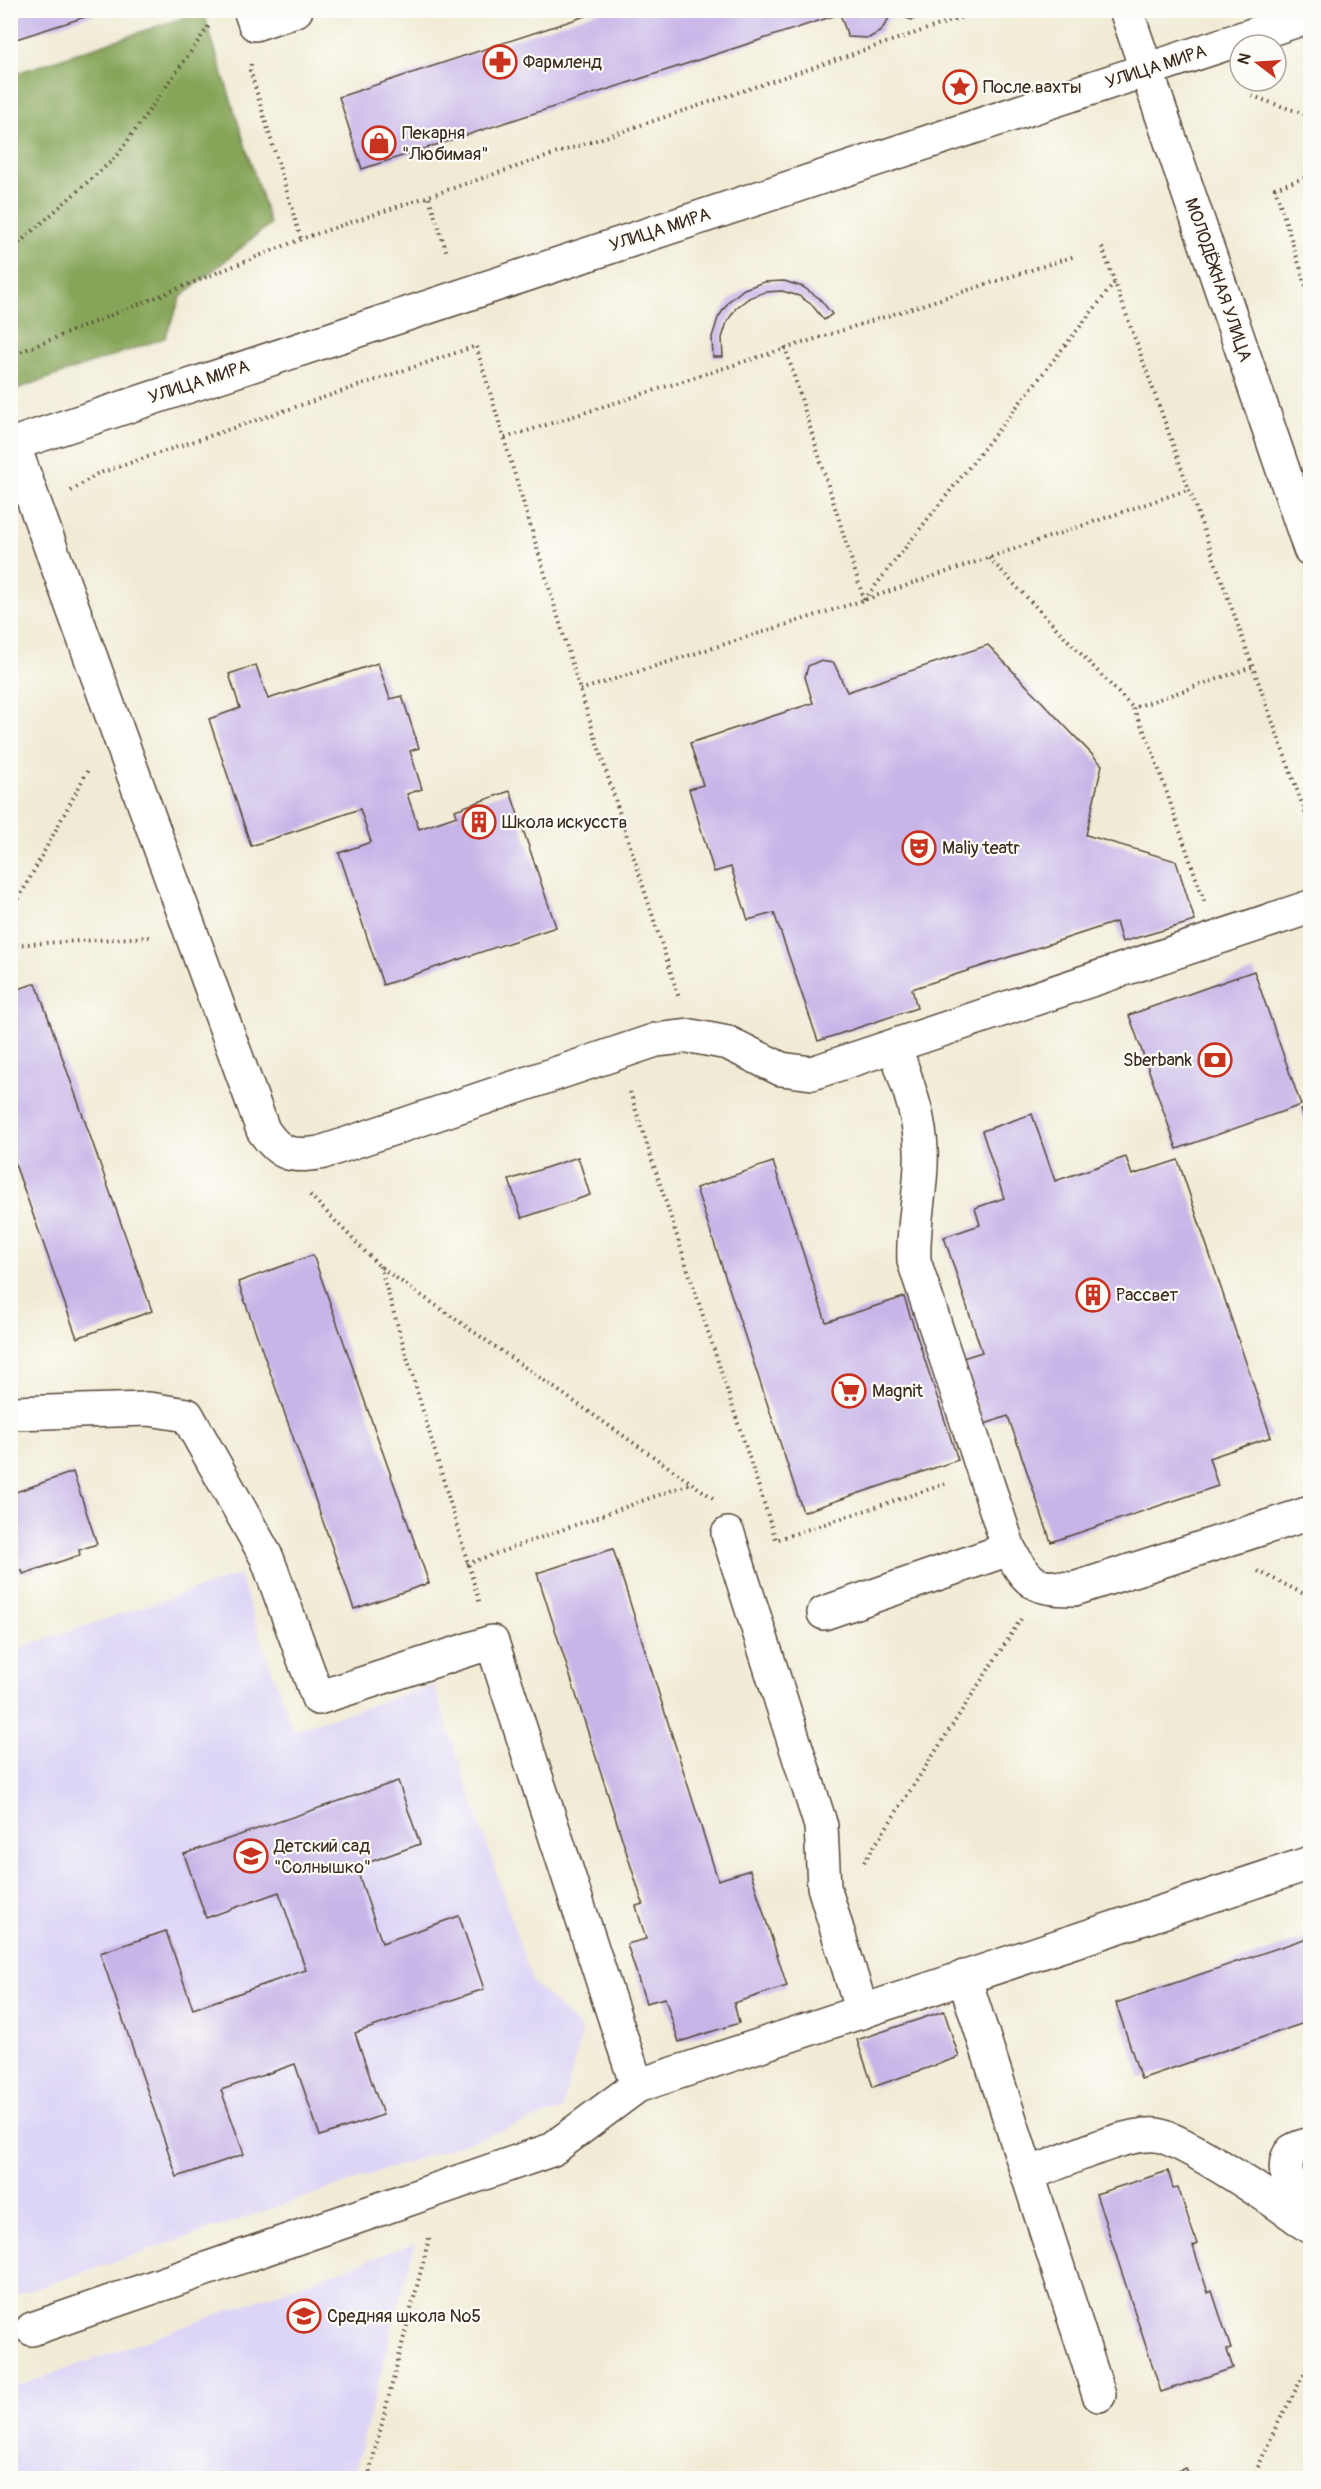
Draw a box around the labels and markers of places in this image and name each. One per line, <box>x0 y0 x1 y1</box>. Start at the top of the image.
pharmacy icon: Фармленд <box>482 44 518 80</box>
place label: Фармленд <box>523 51 602 74</box>
place icon: После вахты <box>942 69 978 105</box>
place label: После вахты <box>983 76 1082 99</box>
place label: Пекарня "Любимая" <box>402 122 488 166</box>
shop icon: Пекарня "Любимая" <box>361 125 397 161</box>
building icon: Школа искусств <box>461 804 497 840</box>
place label: Школа искусств <box>502 811 627 834</box>
theatre icon: Maliy teatr <box>901 830 937 866</box>
place label: Maliy teatr <box>942 837 1021 860</box>
bank icon: Sberbank <box>1197 1042 1233 1078</box>
place label: Sberbank <box>1123 1049 1192 1072</box>
building icon: Рассвет <box>1075 1277 1111 1313</box>
place label: Рассвет <box>1116 1284 1178 1307</box>
supermarket icon: Magnit <box>831 1373 867 1409</box>
place label: Magnit <box>872 1380 924 1403</box>
place label: Детский сад "Солнышко" <box>273 1835 371 1879</box>
school or university icon: Детский сад "Солнышко" <box>233 1838 269 1874</box>
school or university icon: Средняя школа №5 <box>286 2298 322 2334</box>
place label: Средняя школа №5 <box>327 2305 481 2328</box>

